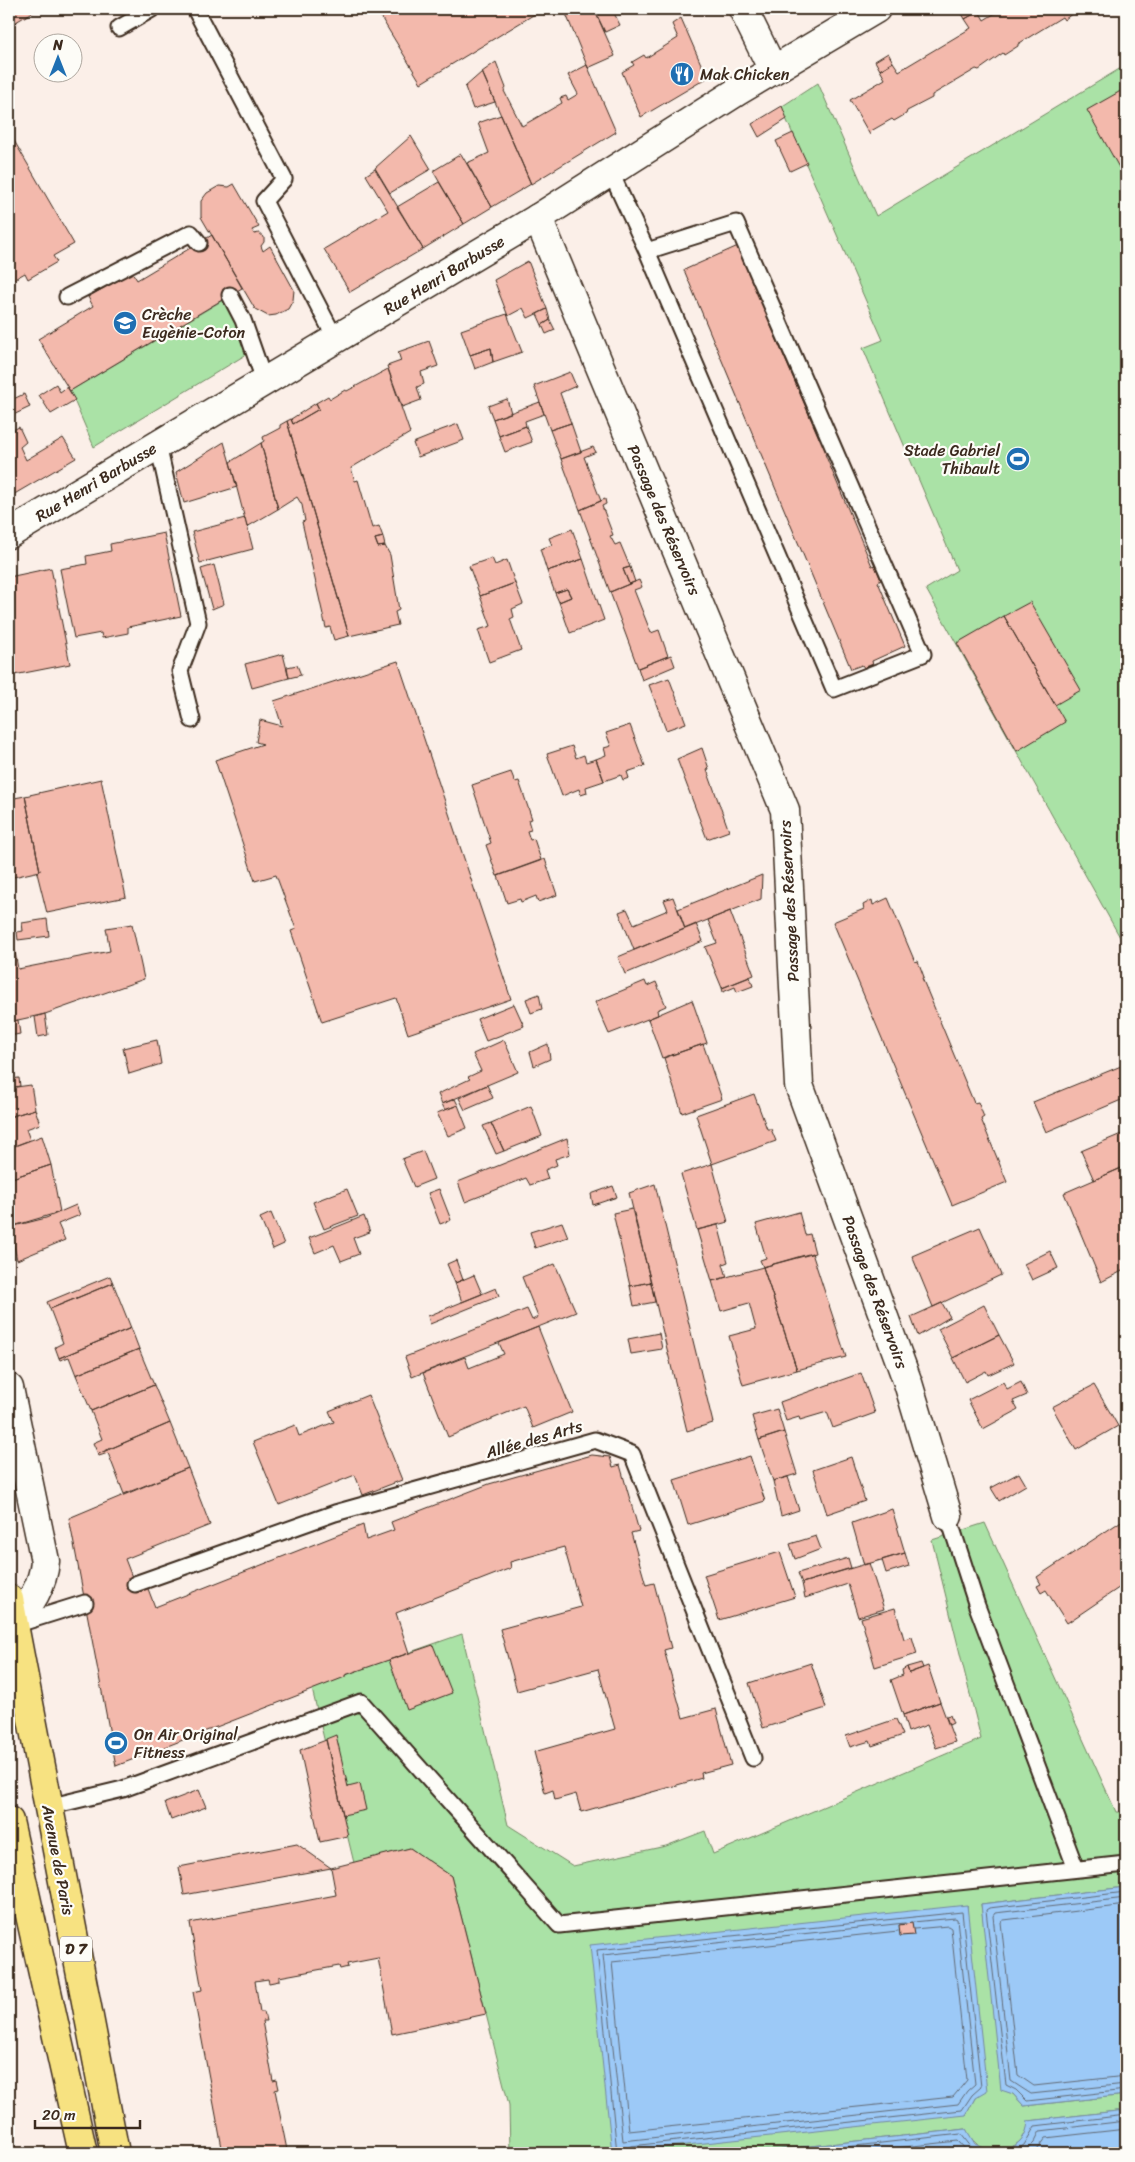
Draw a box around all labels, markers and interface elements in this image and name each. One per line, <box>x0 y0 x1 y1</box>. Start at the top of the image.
north arrow <box>32 32 82 82</box>
text: N <box>52 33 63 58</box>
place label: Mak Chicken <box>700 60 790 89</box>
restaurant icon: Mak Chicken <box>669 61 695 87</box>
street label: Rue Henri Barbusse <box>377 227 511 323</box>
place label: Crèche Eugènie-Coton <box>142 300 246 347</box>
school or university icon: Crèche Eugènie-Coton <box>112 310 138 336</box>
street label: Rue Henri Barbusse <box>29 434 163 530</box>
place label: Stade Gabriel Thibault <box>904 436 1000 483</box>
street label: Passage des Réservoirs <box>619 440 709 601</box>
sports icon: Stade Gabriel Thibault <box>1005 446 1031 472</box>
street label: Passage des Réservoirs <box>770 819 808 982</box>
street label: Passage des Réservoirs <box>834 1211 916 1373</box>
street label: Allée des Arts <box>481 1411 586 1467</box>
place label: On Air Original Fitness <box>134 1720 238 1767</box>
sports icon: On Air Original Fitness <box>103 1730 129 1756</box>
street label: Avenue de Paris <box>33 1801 83 1918</box>
road number: D 7 <box>60 1936 92 1962</box>
scale bar <box>35 2097 140 2129</box>
text: 20 m <box>42 2102 76 2128</box>

